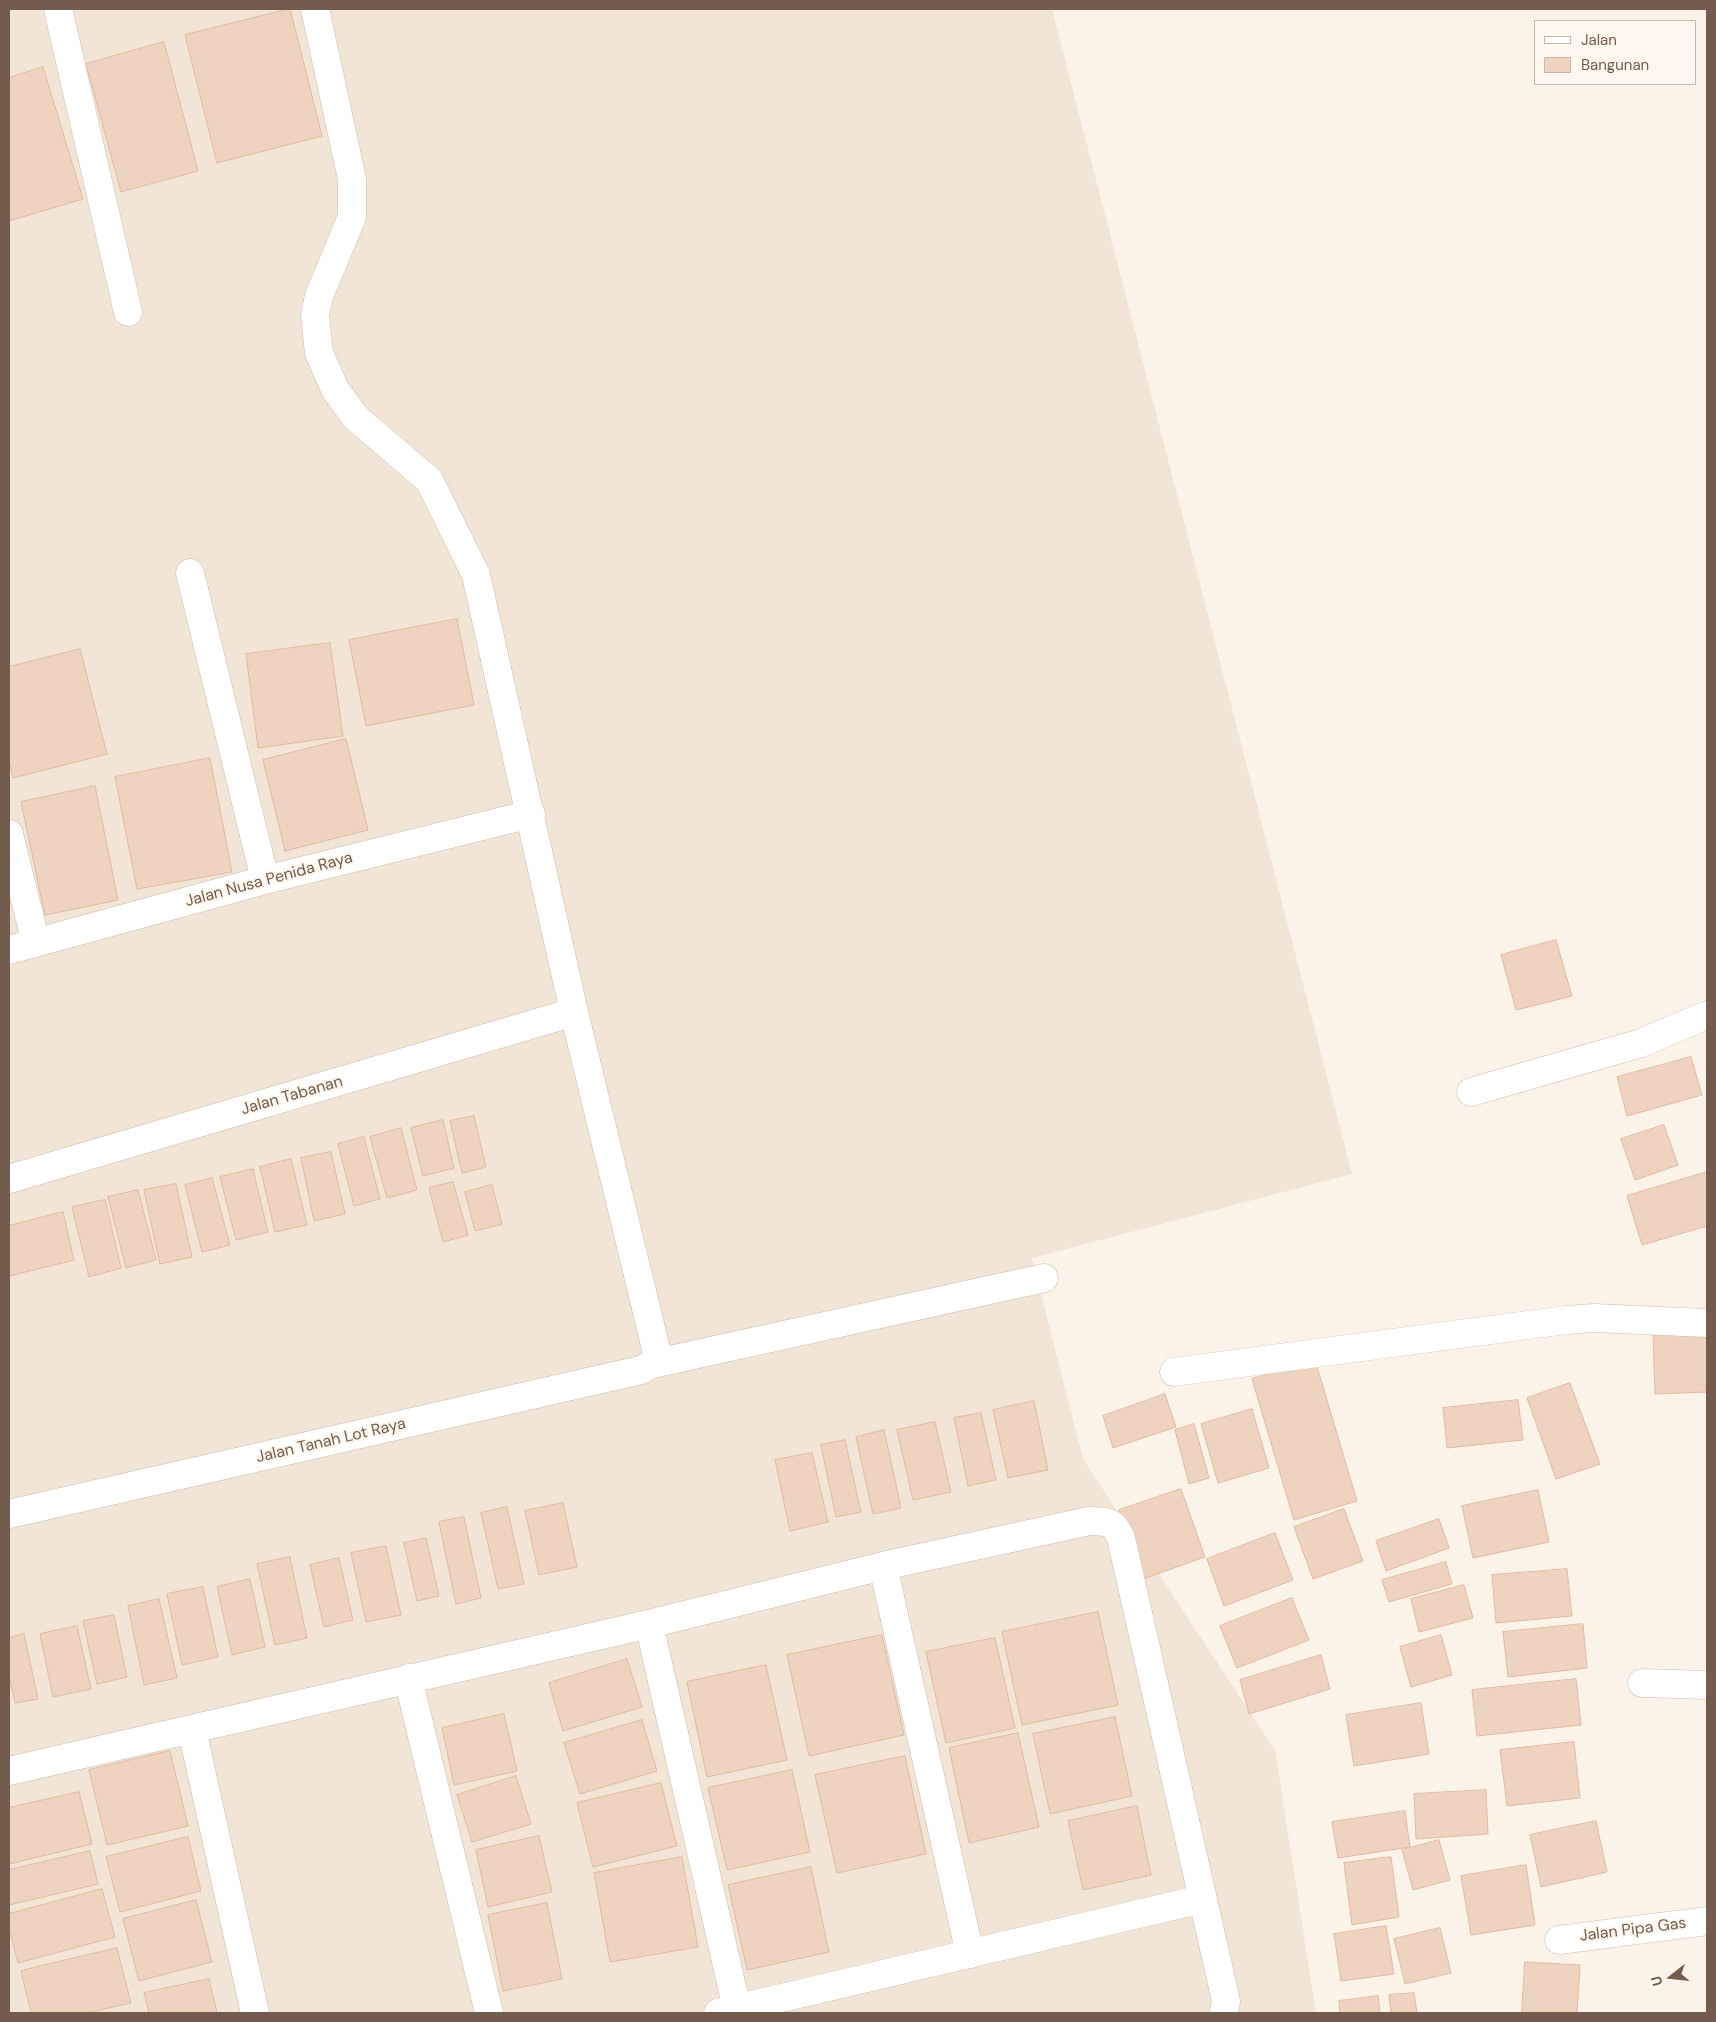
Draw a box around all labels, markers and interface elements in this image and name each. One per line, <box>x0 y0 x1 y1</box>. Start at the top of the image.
legend <box>1534 20 1696 85</box>
text: Jalan <box>1581 30 1617 50</box>
text: Bangunan <box>1581 55 1649 75</box>
street label: Jalan Nusa Penida Raya <box>183 848 355 912</box>
street label: Jalan Tabanan <box>239 1072 345 1120</box>
street label: Jalan Tanah Lot Raya <box>254 1414 408 1468</box>
street label: Jalan Pipa Gas <box>1579 1914 1687 1946</box>
north arrow <box>1646 1952 1696 2002</box>
text: U <box>1647 1974 1667 1988</box>

